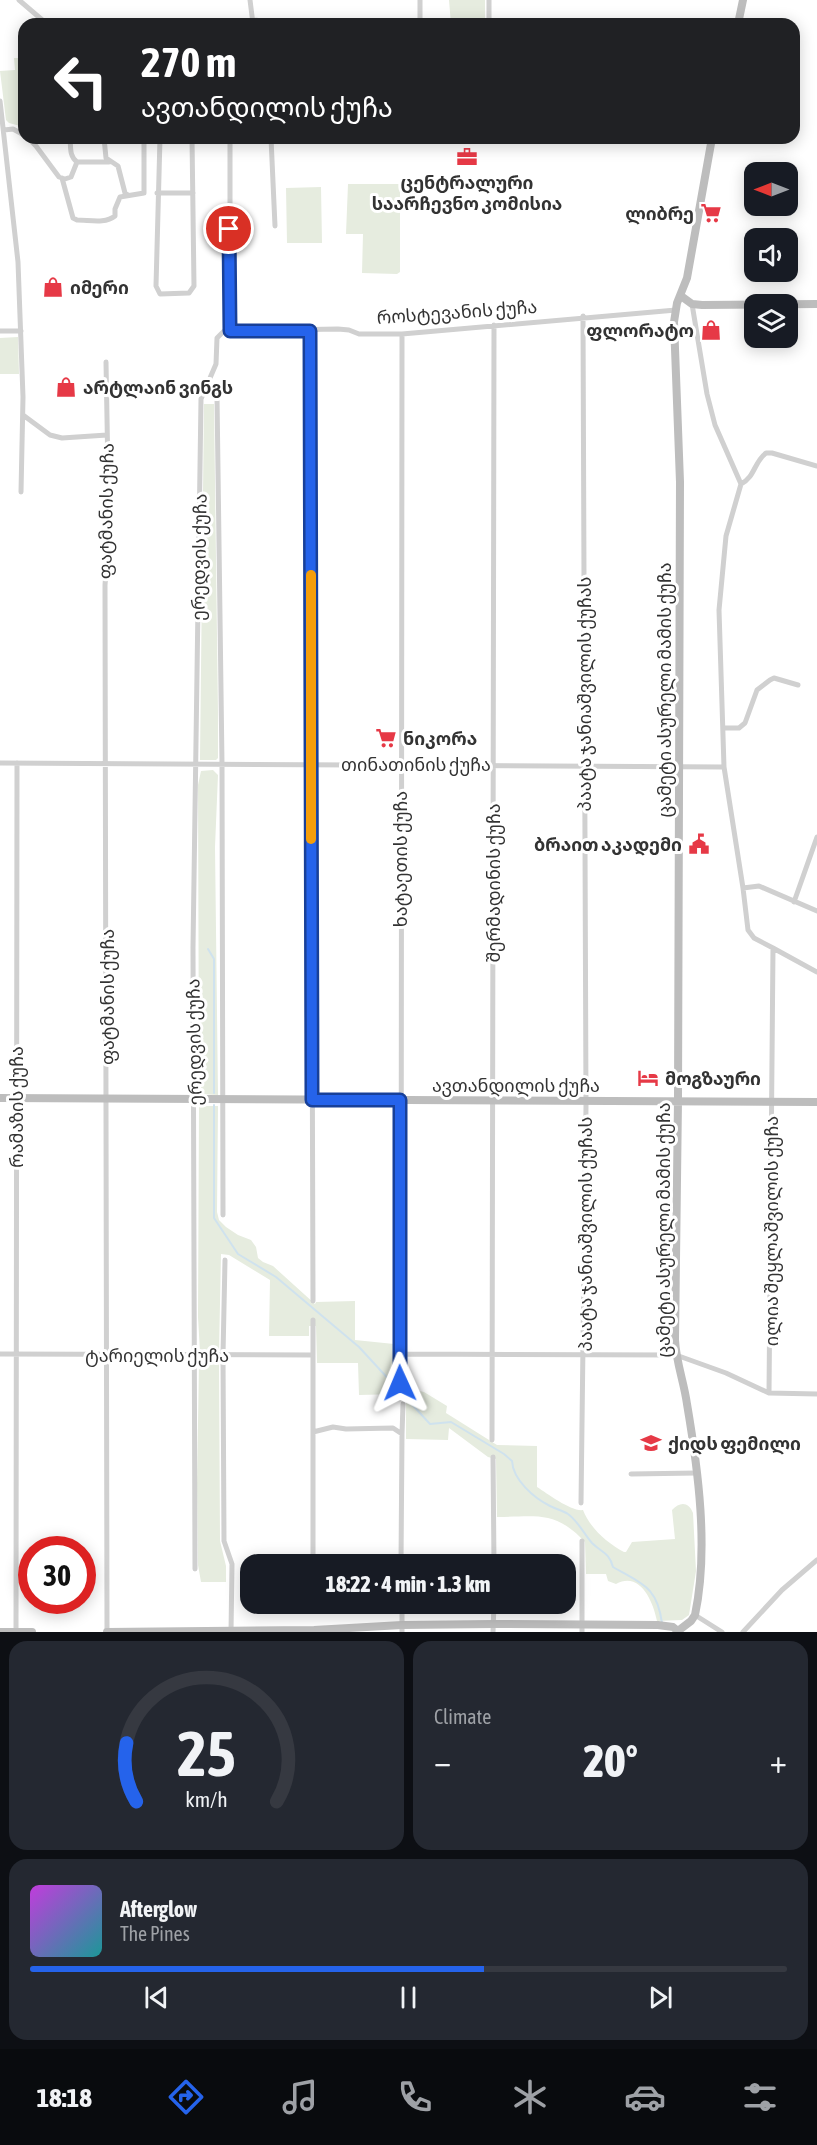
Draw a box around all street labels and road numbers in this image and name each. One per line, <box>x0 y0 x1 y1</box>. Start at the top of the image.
street label: როსტევანის ქუჩა <box>376 296 538 329</box>
street label: ფატმანის ქუჩა <box>94 443 119 579</box>
street label: ერედვის ქუჩა <box>187 493 212 621</box>
street label: ცამეტი ასურელი მამის ქუჩა <box>654 562 676 818</box>
street label: პაატა ჯანიაშვილის ქუჩას <box>574 577 596 811</box>
street label: თინათინის ქუჩა <box>341 754 491 776</box>
street label: ხატაეთის ქუჩა <box>390 791 412 927</box>
street label: შერმადინის ქუჩა <box>483 803 505 963</box>
street label: ფატმანის ქუჩა <box>97 929 119 1065</box>
street label: ერედვის ქუჩა <box>182 978 207 1106</box>
street label: რამაზის ქუჩა <box>6 1046 28 1168</box>
street label: ავთანდილის ქუჩა <box>432 1075 600 1097</box>
street label: ცამეტი ასურელი მამის ქუჩა <box>653 1102 675 1358</box>
street label: ილია შეყლაშვილის ქუჩა <box>761 1116 783 1346</box>
street label: პაატა ჯანიაშვილის ქუჩას <box>575 1117 597 1351</box>
street label: ტარიელის ქუჩა <box>85 1345 229 1367</box>

